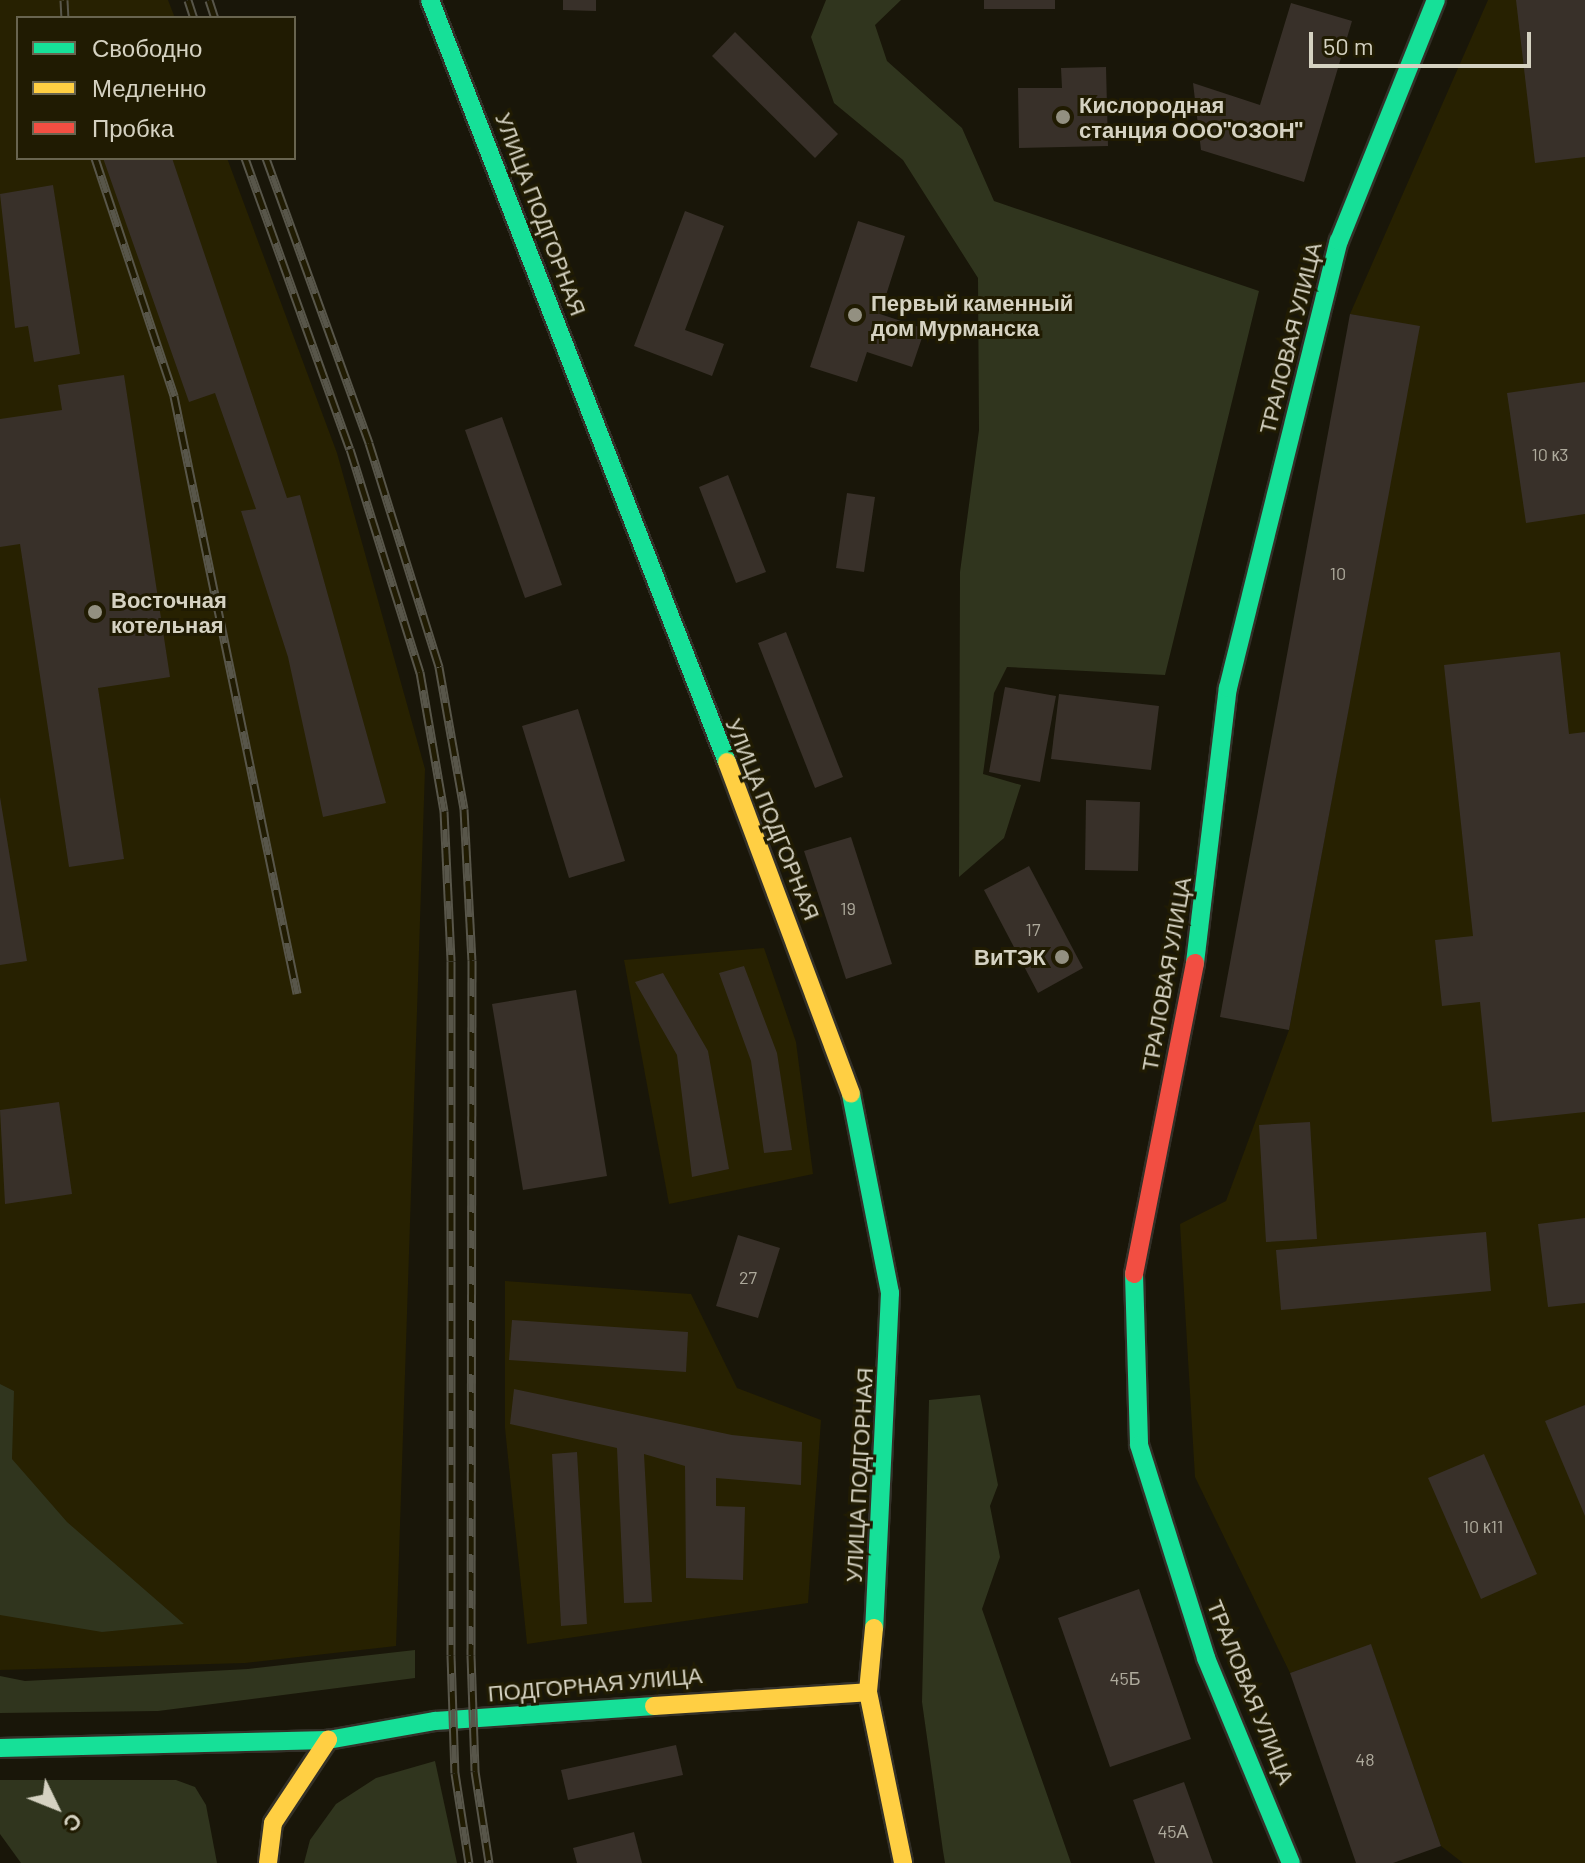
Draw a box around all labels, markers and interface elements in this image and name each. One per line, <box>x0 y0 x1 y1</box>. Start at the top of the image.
legend <box>16 16 296 160</box>
scale bar <box>1313 16 1535 66</box>
text: 50 m <box>1323 31 1374 60</box>
text: Свободно <box>92 33 202 62</box>
text: Медленно <box>92 73 206 102</box>
place label: Кислородная станция ООО"ОЗОН" <box>1079 91 1303 142</box>
marker: Кислородная станция ООО"ОЗОН" <box>1054 108 1072 126</box>
street label: УЛИЦА ПОДГОРНАЯ <box>490 109 592 319</box>
text: Пробка <box>92 113 174 142</box>
street label: ТРАЛОВАЯ УЛИЦА <box>1253 239 1327 437</box>
place label: Первый каменный дом Мурманска <box>871 289 1073 340</box>
marker: Первый каменный дом Мурманска <box>846 306 864 324</box>
house number: 10 к3 <box>1531 443 1569 465</box>
house number: 10 <box>1330 562 1346 584</box>
place label: Восточная котельная <box>111 586 227 638</box>
marker: Восточная котельная <box>86 603 104 621</box>
street label: УЛИЦА ПОДГОРНАЯ <box>720 714 826 924</box>
street label: ТРАЛОВАЯ УЛИЦА <box>1136 875 1196 1073</box>
house number: 19 <box>840 897 856 919</box>
house number: 17 <box>1026 918 1040 940</box>
place label: ВиТЭК <box>974 944 1046 970</box>
marker: ВиТЭК <box>1053 948 1071 966</box>
house number: 27 <box>739 1266 757 1288</box>
street label: УЛИЦА ПОДГОРНАЯ <box>840 1367 878 1583</box>
house number: 10 к11 <box>1463 1515 1503 1537</box>
street label: ТРАЛОВАЯ УЛИЦА <box>1202 1596 1300 1788</box>
street label: ПОДГОРНАЯ УЛИЦА <box>487 1661 703 1707</box>
house number: 45Б <box>1110 1667 1140 1689</box>
house number: 48 <box>1355 1748 1375 1770</box>
north arrow <box>16 1767 96 1847</box>
text: С <box>59 1809 88 1838</box>
house number: 45А <box>1157 1820 1189 1842</box>

